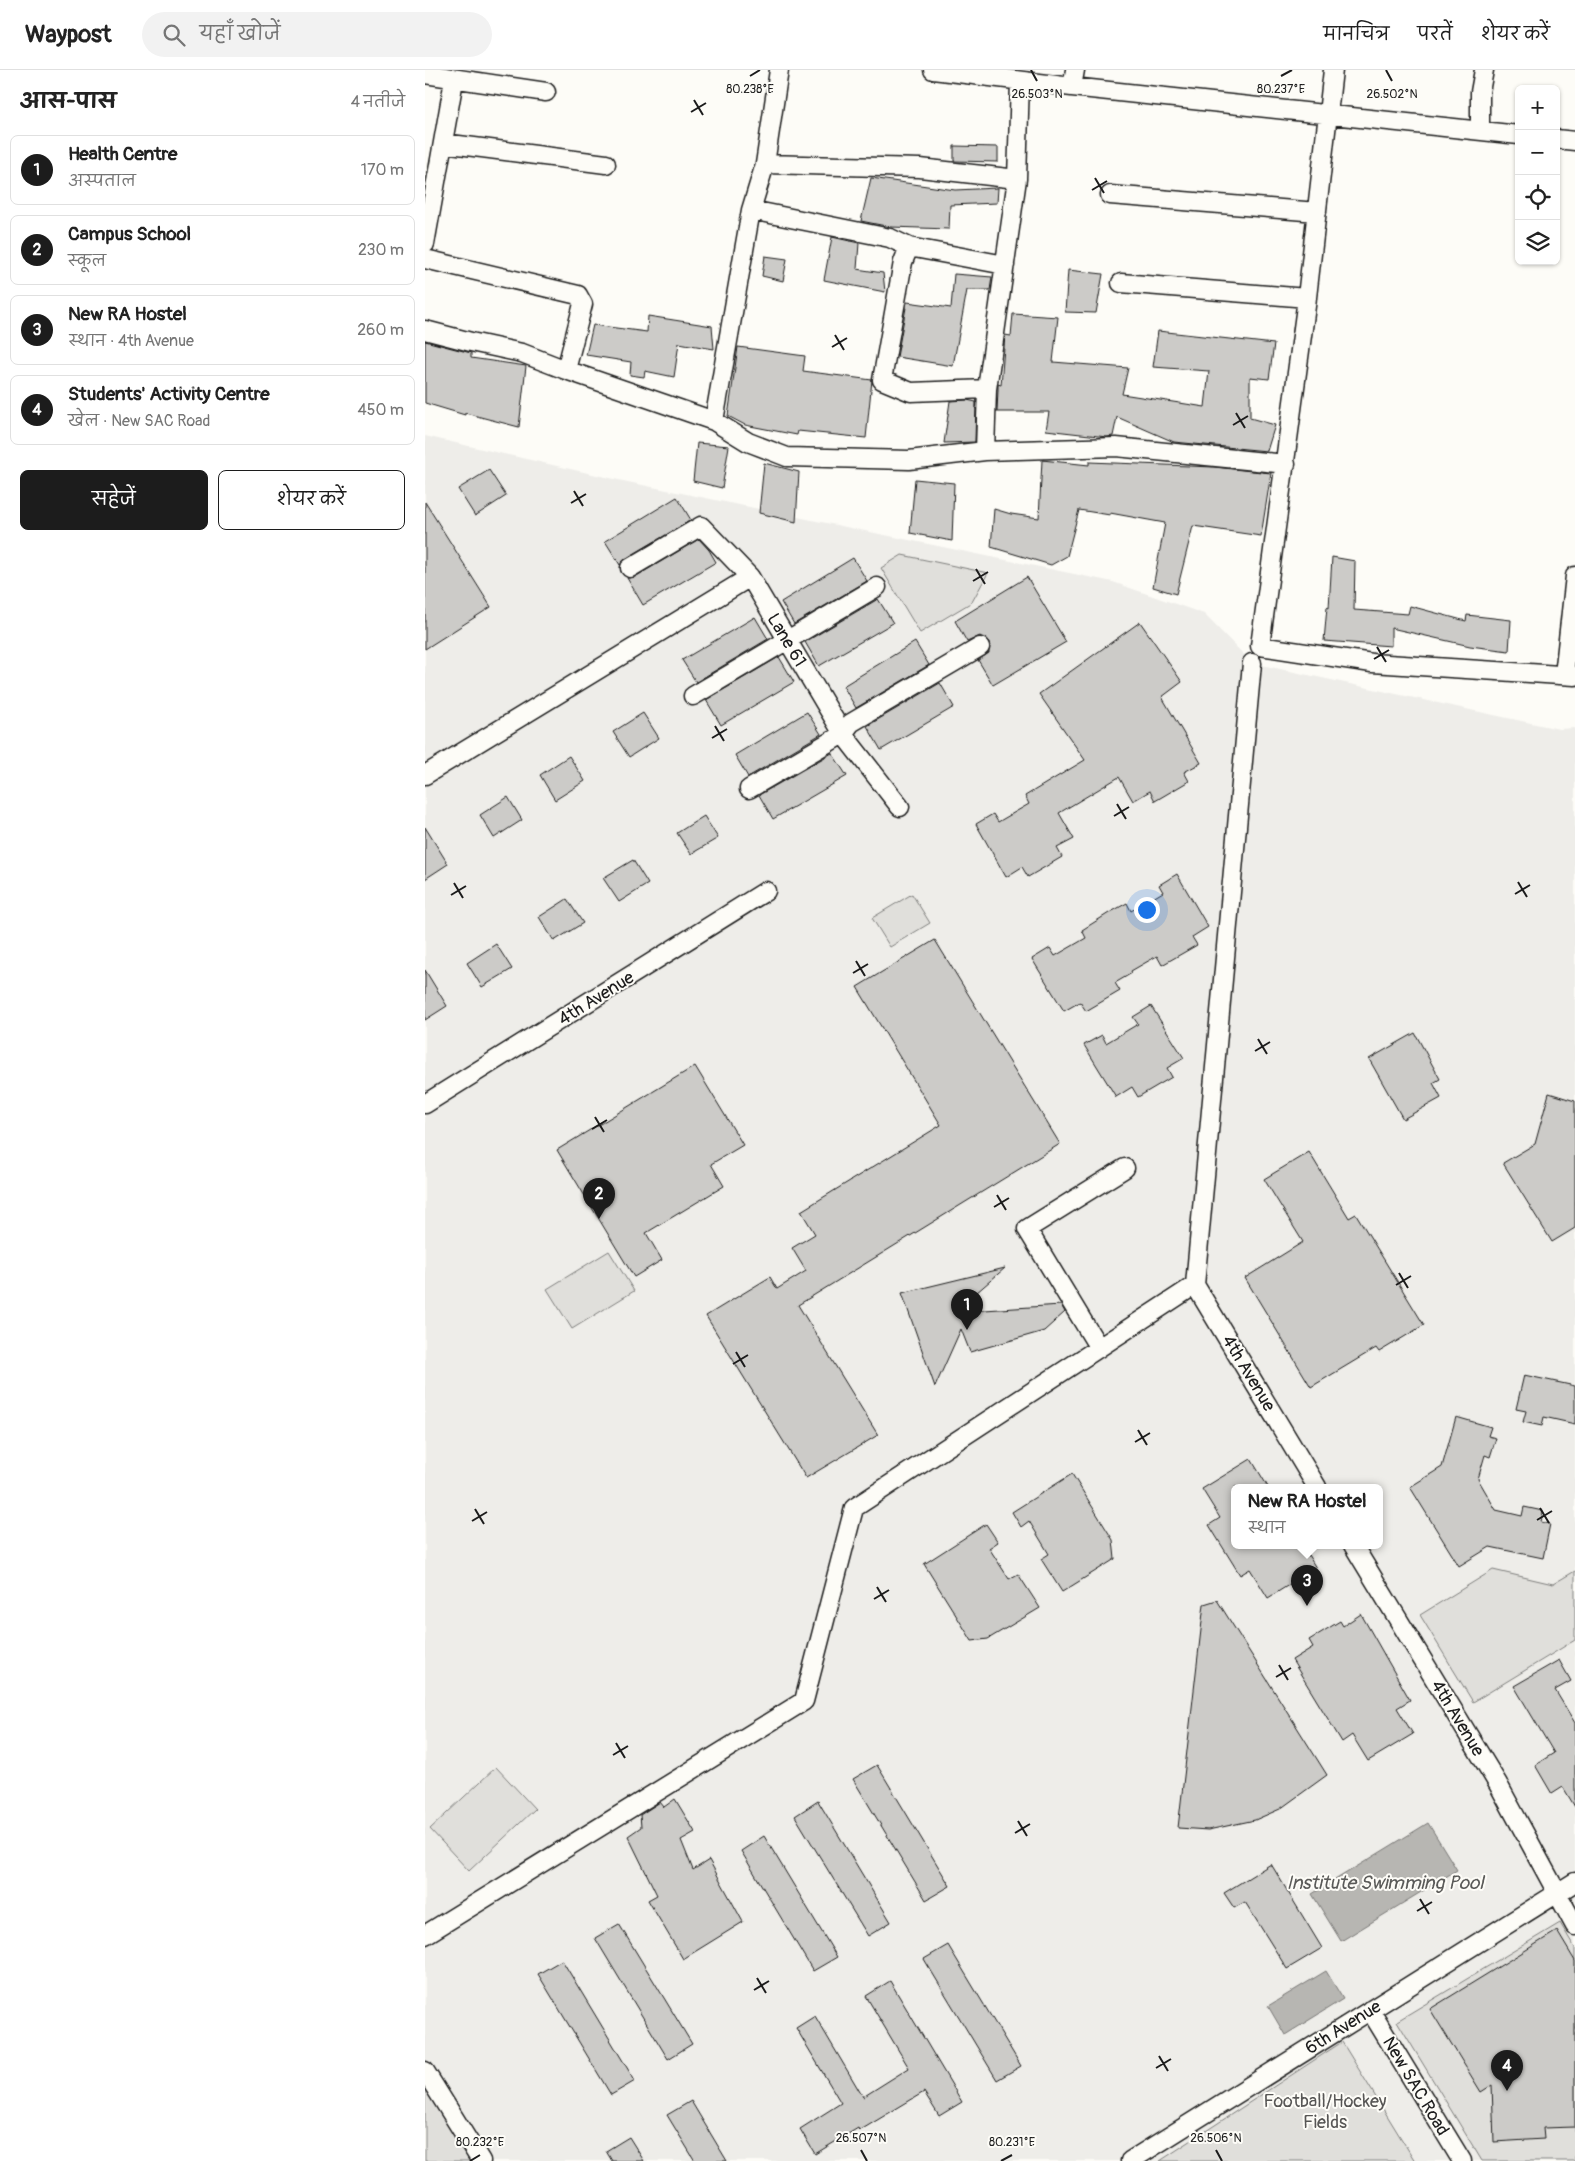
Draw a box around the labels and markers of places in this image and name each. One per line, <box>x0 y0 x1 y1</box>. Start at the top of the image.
pin: 2 <box>583 1178 615 1219</box>
pin: 1 <box>951 1289 983 1330</box>
pin: 3 <box>1291 1565 1323 1606</box>
pin: 4 <box>1491 2050 1523 2091</box>

